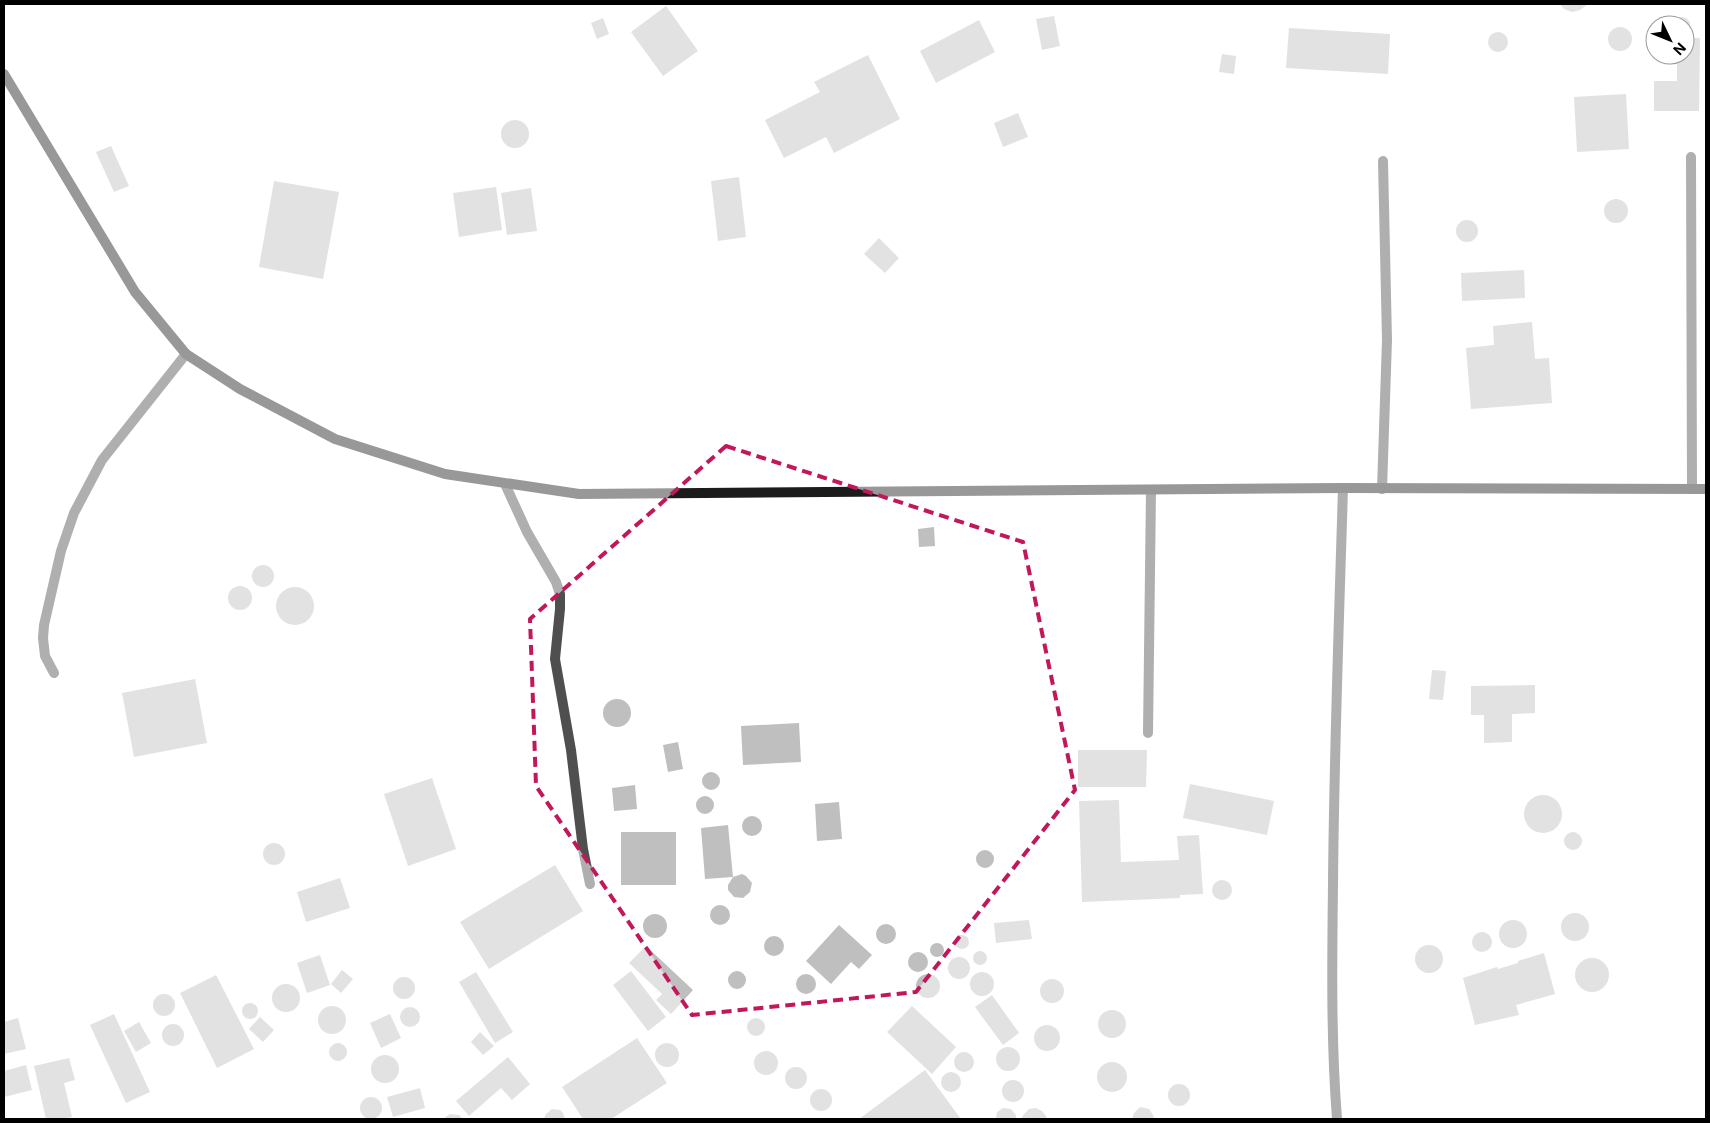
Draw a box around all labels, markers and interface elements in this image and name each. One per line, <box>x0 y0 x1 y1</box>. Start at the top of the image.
north arrow <box>1645 15 1695 65</box>
text: N <box>1670 40 1690 59</box>

